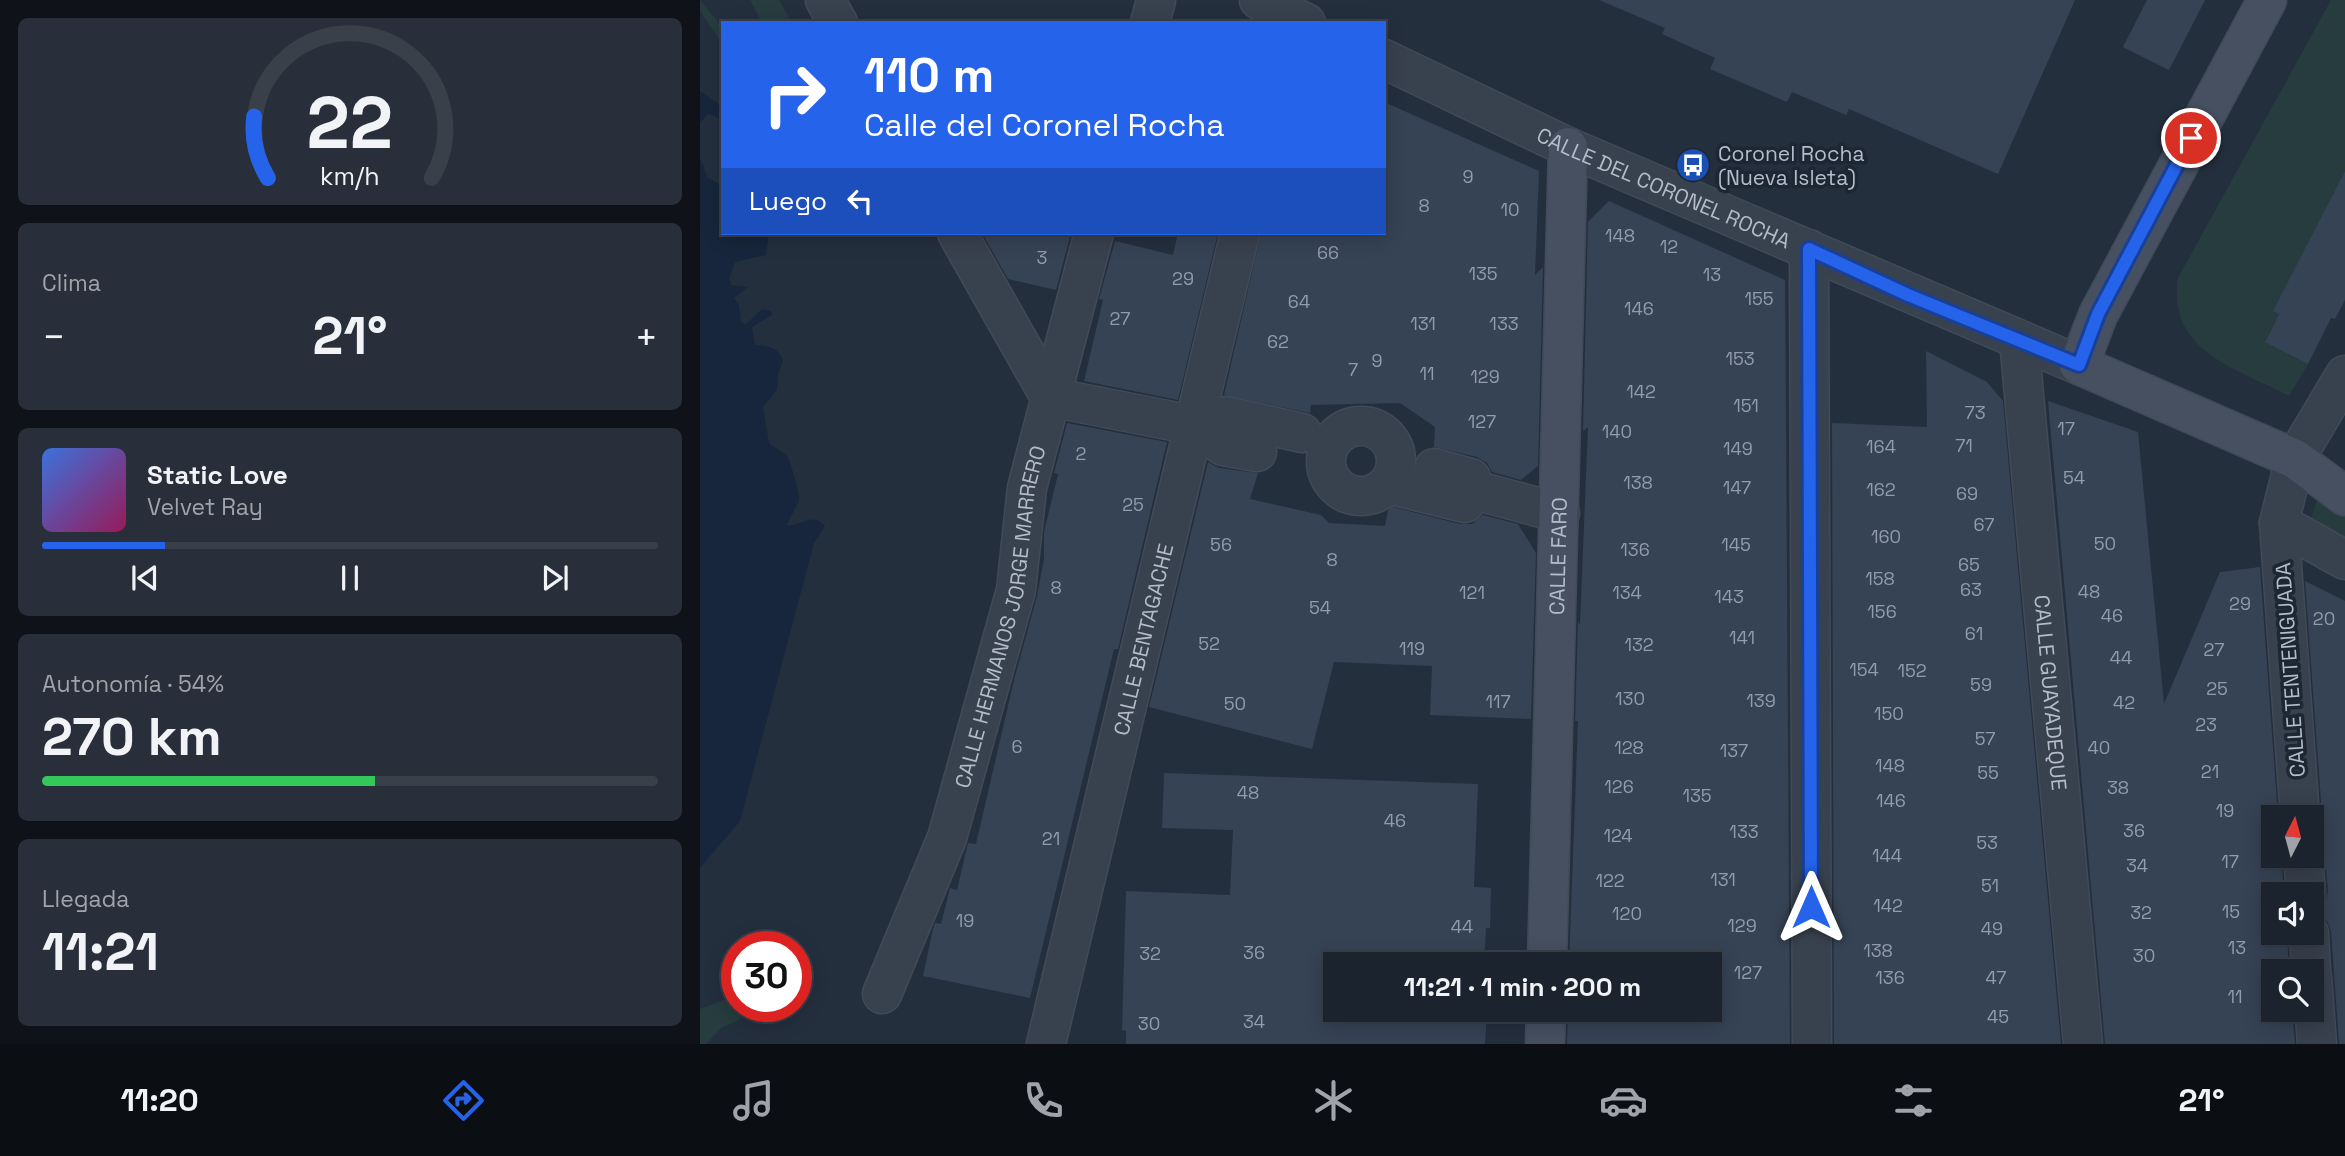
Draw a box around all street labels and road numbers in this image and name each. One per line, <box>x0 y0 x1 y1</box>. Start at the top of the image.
street label: CALLE DEL CORONEL ROCHA <box>1533 121 1795 254</box>
street label: CALLE HERMANOS JORGE MARRERO <box>948 442 1051 791</box>
street label: CALLE FARO <box>1542 497 1572 615</box>
street label: CALLE BENTAGACHE <box>1107 541 1179 738</box>
street label: CALLE TENTENIGUADA <box>2269 562 2311 778</box>
street label: CALLE GUAYADEQUE <box>2029 594 2073 791</box>

